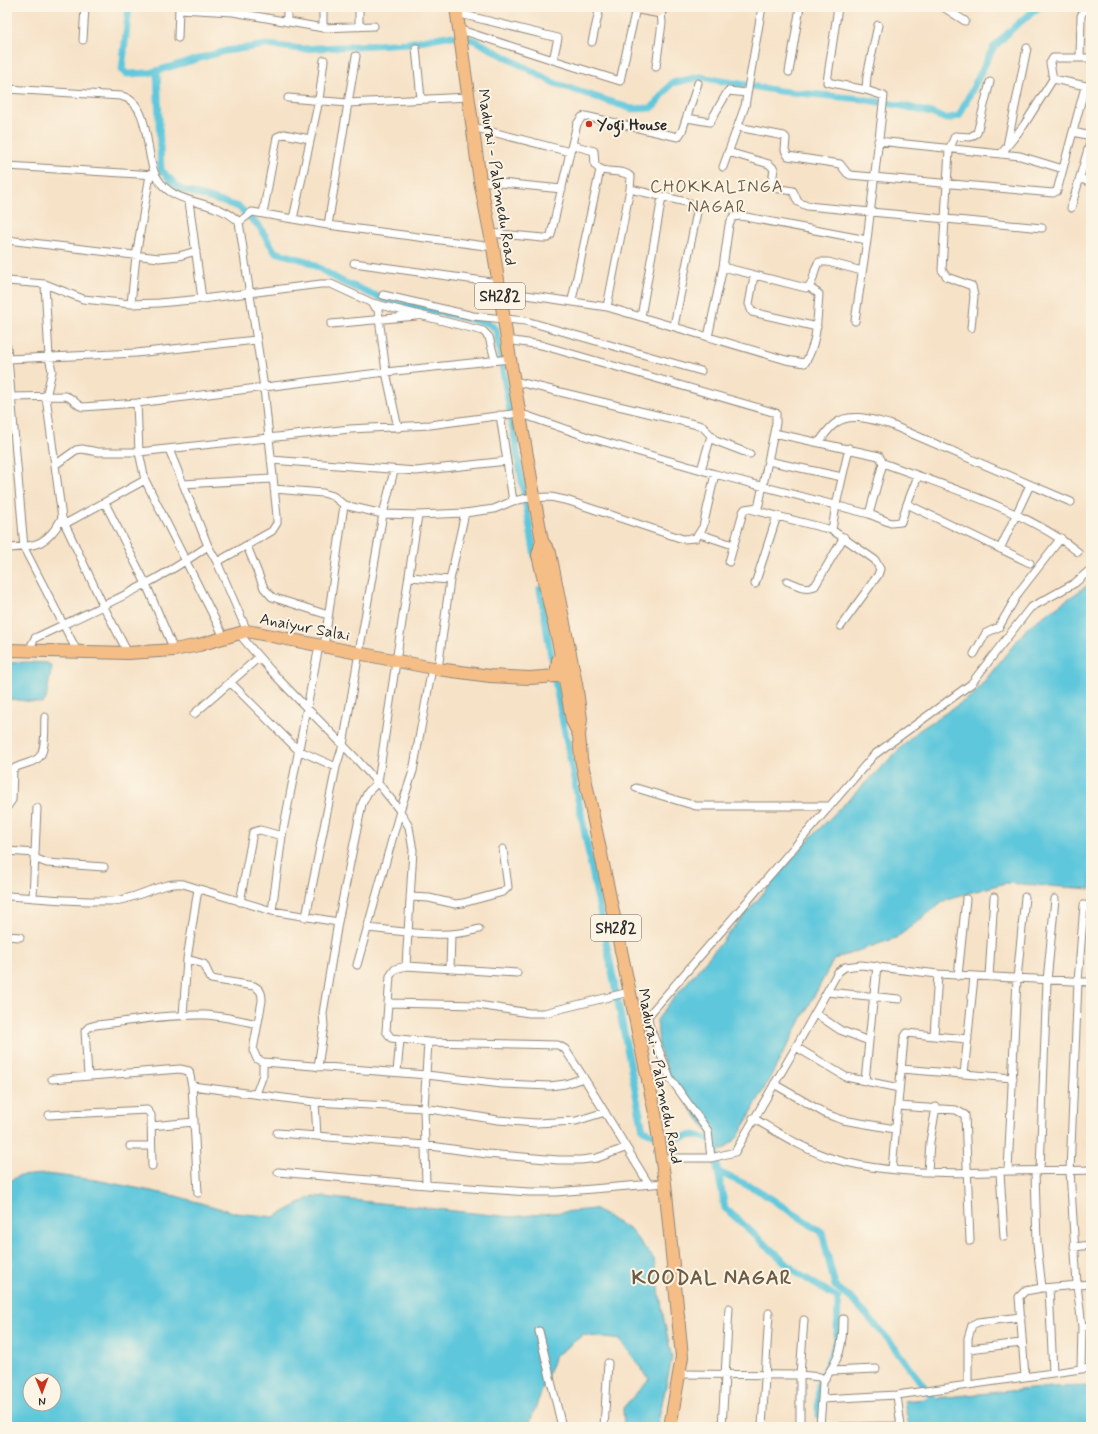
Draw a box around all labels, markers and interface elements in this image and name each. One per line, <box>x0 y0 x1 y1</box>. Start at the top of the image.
street label: Madurai - Palamedu Road <box>472 87 521 267</box>
place label: Yogi House <box>597 115 667 138</box>
marker: Yogi House <box>584 119 594 129</box>
district label: CHOKKALINGA NAGAR <box>650 176 784 218</box>
road number: SH282 <box>475 283 525 309</box>
street label: Anaiyur Salai <box>258 608 352 647</box>
road number: SH282 <box>591 915 641 941</box>
street label: Madurai - Palamedu Road <box>632 987 687 1166</box>
district label: KOODAL NAGAR <box>632 1265 792 1292</box>
north arrow <box>22 1372 62 1412</box>
text: N <box>38 1394 46 1408</box>

